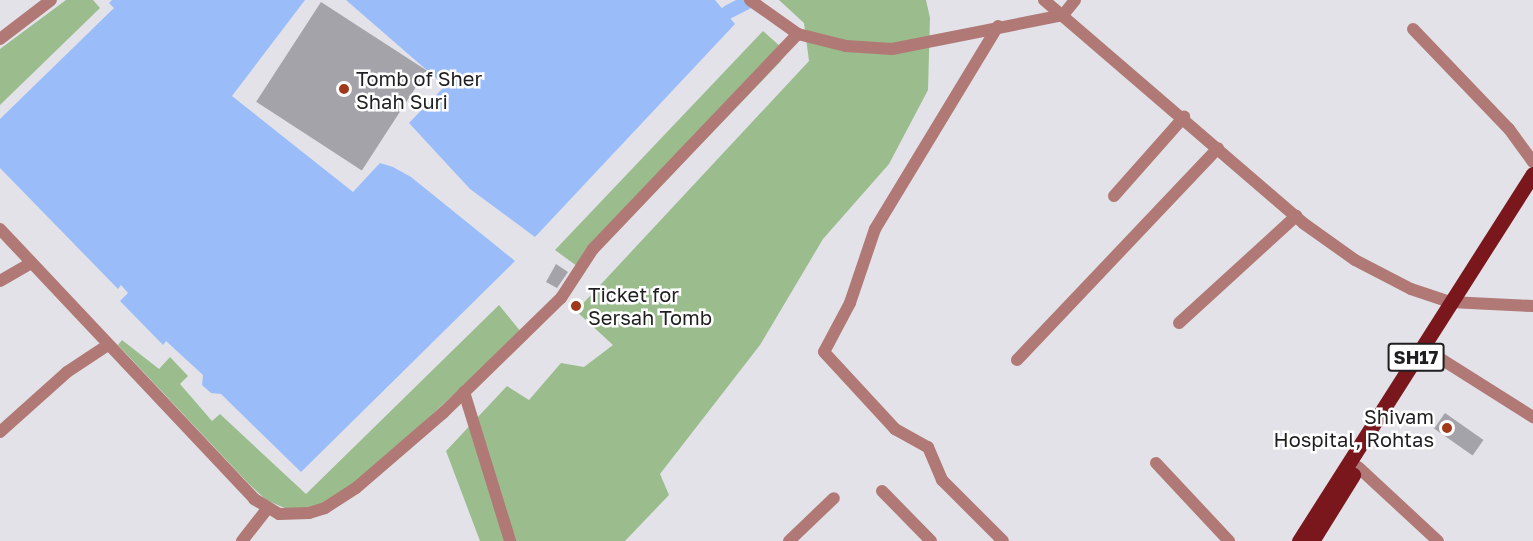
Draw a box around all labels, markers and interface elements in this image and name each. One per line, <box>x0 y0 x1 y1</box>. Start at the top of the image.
place label: Tomb of Sher Shah Suri <box>356 66 482 113</box>
marker: Tomb of Sher Shah Suri <box>337 82 351 96</box>
place label: Ticket for Sersah Tomb <box>588 282 712 329</box>
marker: Ticket for Sersah Tomb <box>569 299 583 313</box>
road number: SH17 <box>1388 342 1444 372</box>
place label: Shivam Hospital, Rohtas <box>1273 404 1434 451</box>
marker: Shivam Hospital, Rohtas <box>1438 419 1456 437</box>

